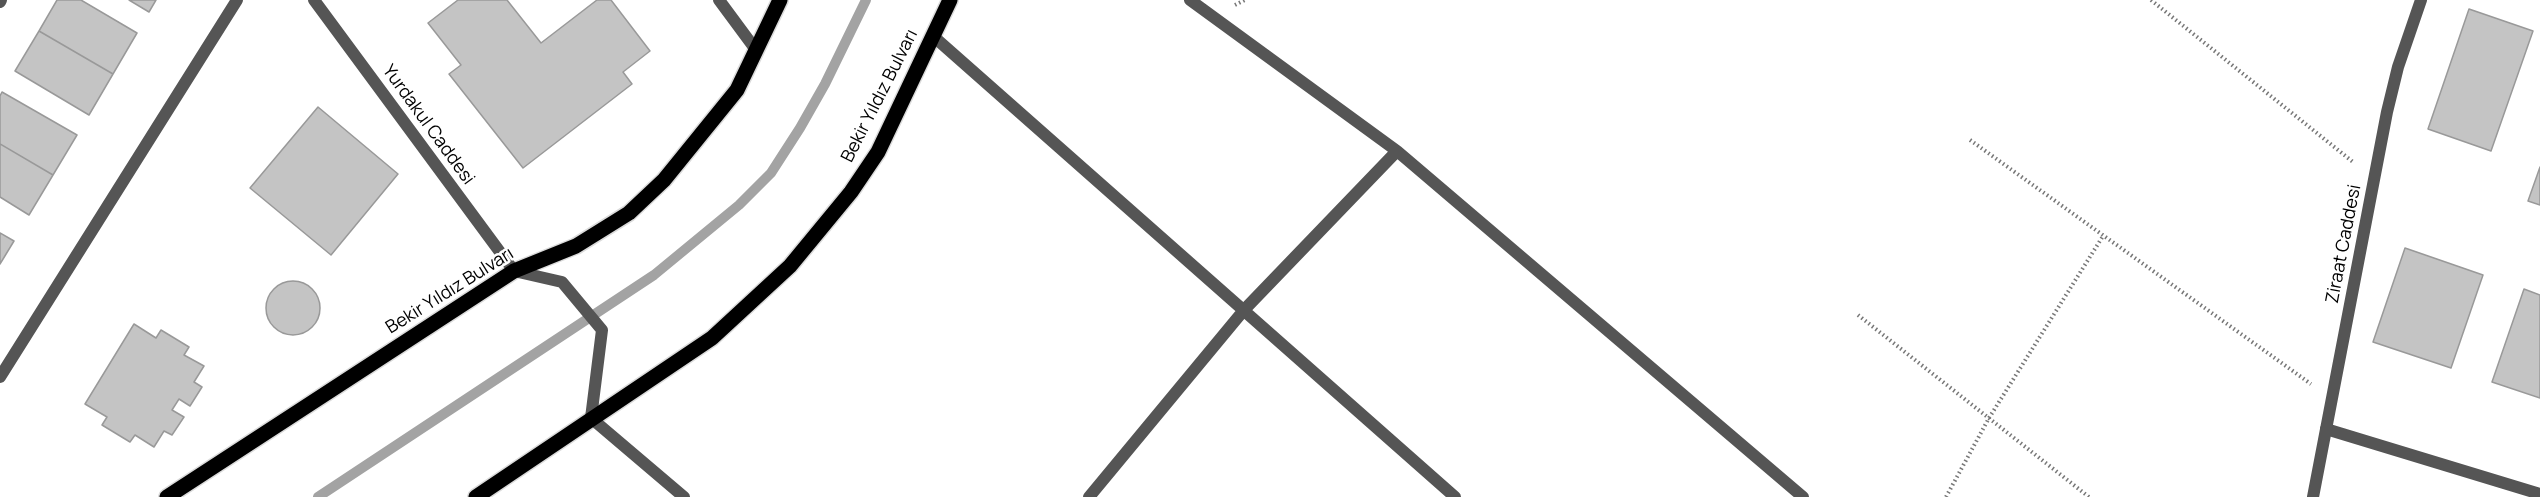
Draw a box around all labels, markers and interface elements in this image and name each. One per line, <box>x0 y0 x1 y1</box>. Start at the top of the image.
street label: Bekir Yıldız Bulvarı <box>837 26 923 166</box>
street label: Yurdakul Caddesi <box>377 61 479 189</box>
street label: Ziraat Caddesi <box>2322 183 2366 305</box>
street label: Bekir Yıldız Bulvarı <box>382 243 518 339</box>

